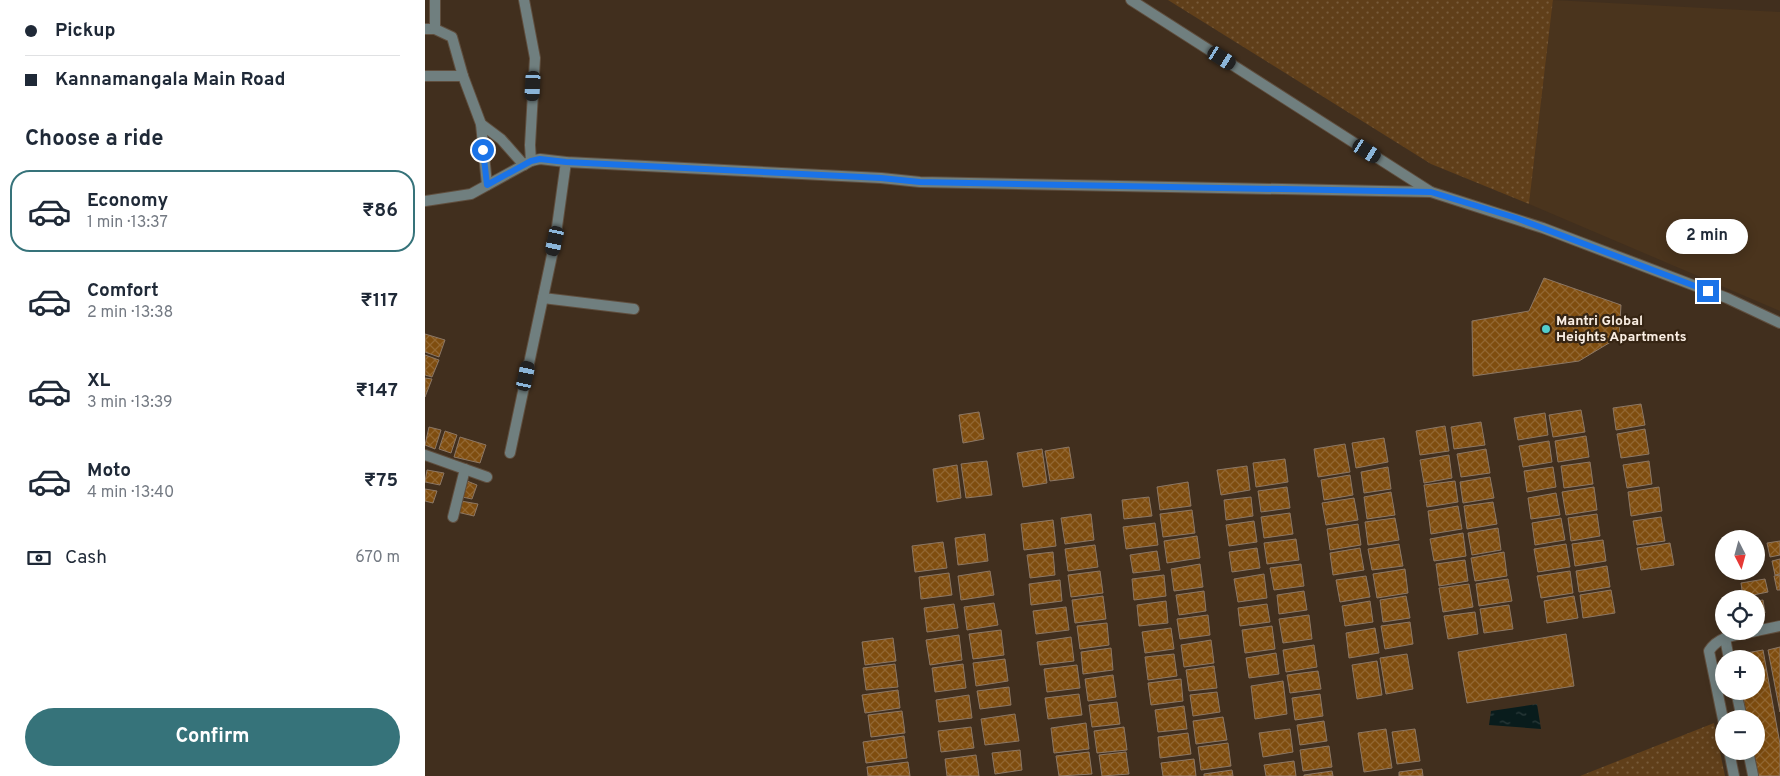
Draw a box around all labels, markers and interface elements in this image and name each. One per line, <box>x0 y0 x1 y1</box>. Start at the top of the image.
text: Pickup <box>55 19 115 43</box>
car <box>1205 44 1238 72</box>
text: Kannamangala Main Road <box>55 68 285 92</box>
car <box>524 71 541 101</box>
text: Choose a ride <box>25 126 163 153</box>
car <box>1350 137 1383 165</box>
route start <box>472 139 494 161</box>
icon: car <box>27 189 72 234</box>
text: Economy <box>87 189 168 213</box>
text: ₹86 <box>362 199 398 223</box>
text: 1 min · 13:37 <box>87 213 168 233</box>
callout: 2 min <box>1667 218 1749 254</box>
car <box>544 225 565 257</box>
text: 2 min <box>1686 226 1728 246</box>
icon: car <box>27 279 72 324</box>
text: Comfort <box>87 279 159 303</box>
route end <box>1697 280 1719 302</box>
text: ₹117 <box>360 289 398 313</box>
text: 2 min · 13:38 <box>87 303 173 323</box>
place label: Mantri Global Heights Apartments <box>1556 313 1687 346</box>
marker: Mantri Global Heights Apartments <box>1540 323 1552 335</box>
car <box>515 360 536 392</box>
icon: car <box>27 369 72 414</box>
text: XL <box>87 369 110 393</box>
text: ₹147 <box>355 379 398 403</box>
text: 3 min · 13:39 <box>87 393 173 413</box>
icon: car <box>27 459 72 504</box>
text: Moto <box>87 459 131 483</box>
text: ₹75 <box>364 469 398 493</box>
text: 4 min · 13:40 <box>87 483 174 503</box>
north arrow <box>1715 530 1765 580</box>
map controls <box>1715 530 1765 760</box>
icon: cash <box>25 544 53 572</box>
text: Cash <box>65 546 107 570</box>
text: 670 m <box>355 548 400 568</box>
button: locate <box>1715 590 1765 640</box>
button: + <box>1715 650 1765 700</box>
button: Confirm <box>25 708 400 766</box>
button: − <box>1715 710 1765 760</box>

